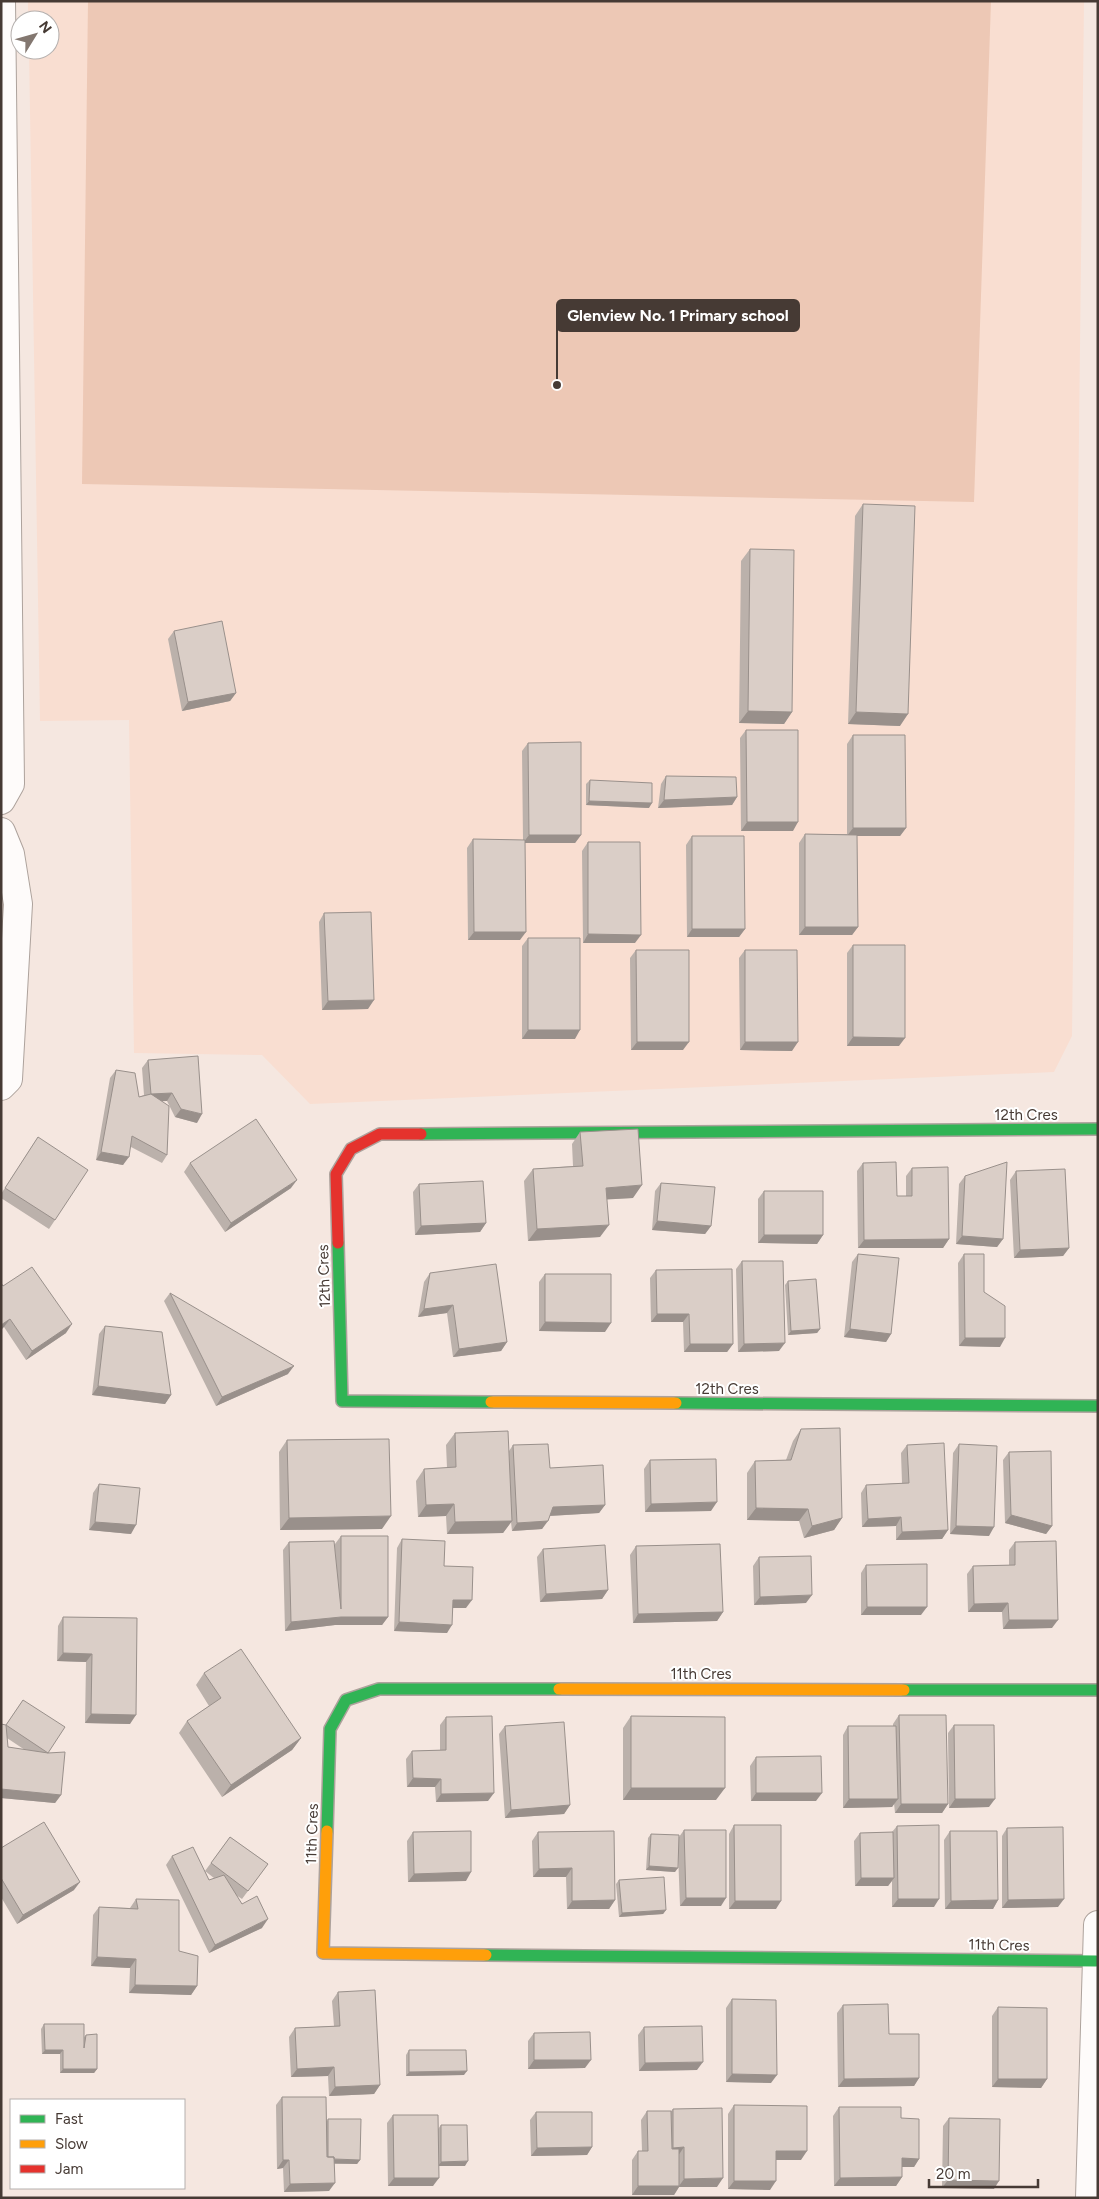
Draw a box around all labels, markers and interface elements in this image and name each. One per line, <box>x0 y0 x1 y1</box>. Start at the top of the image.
north arrow <box>10 10 60 60</box>
text: N <box>35 18 55 37</box>
callout: Glenview No. 1 Primary school <box>557 300 799 331</box>
text: Glenview No. 1 Primary school <box>567 306 789 325</box>
street label: 12th Cres <box>994 1106 1058 1124</box>
street label: 12th Cres <box>314 1244 334 1308</box>
street label: 12th Cres <box>695 1380 759 1398</box>
street label: 11th Cres <box>670 1665 732 1683</box>
street label: 11th Cres <box>302 1803 322 1865</box>
street label: 11th Cres <box>968 1935 1030 1955</box>
legend <box>10 2099 185 2189</box>
text: Fast <box>55 2110 84 2128</box>
text: Slow <box>55 2135 88 2153</box>
scale bar <box>929 2156 1038 2188</box>
text: Jam <box>55 2160 83 2178</box>
text: 20 m <box>936 2165 970 2183</box>

